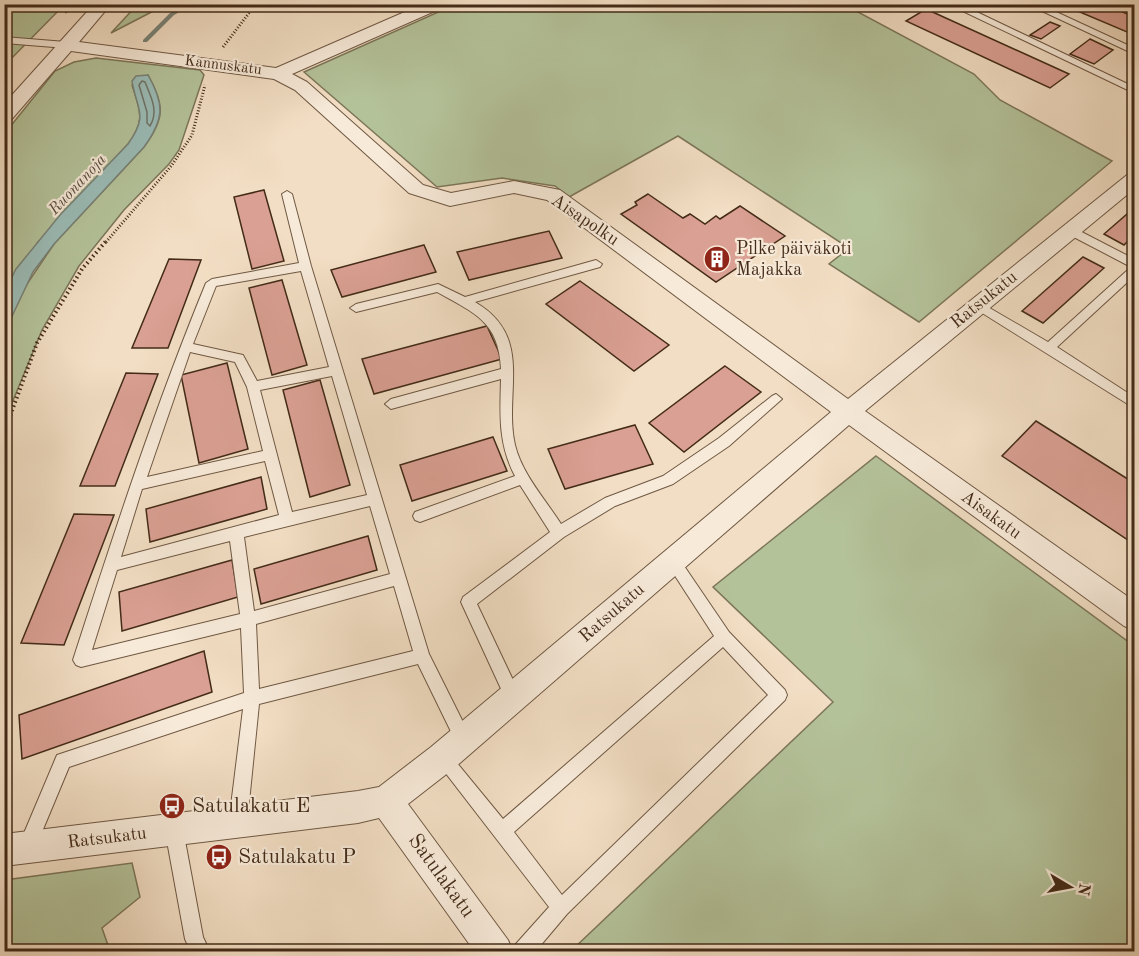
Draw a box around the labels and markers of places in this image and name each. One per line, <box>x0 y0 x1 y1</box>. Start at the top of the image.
place label: Pilke päiväkoti Majakka <box>736 240 852 279</box>
building icon: Pilke päiväkoti Majakka <box>702 244 732 274</box>
bus stop icon: Satulakatu E <box>157 791 187 821</box>
place label: Satulakatu E <box>192 796 310 817</box>
bus stop icon: Satulakatu P <box>204 842 234 872</box>
place label: Satulakatu P <box>238 847 356 868</box>

